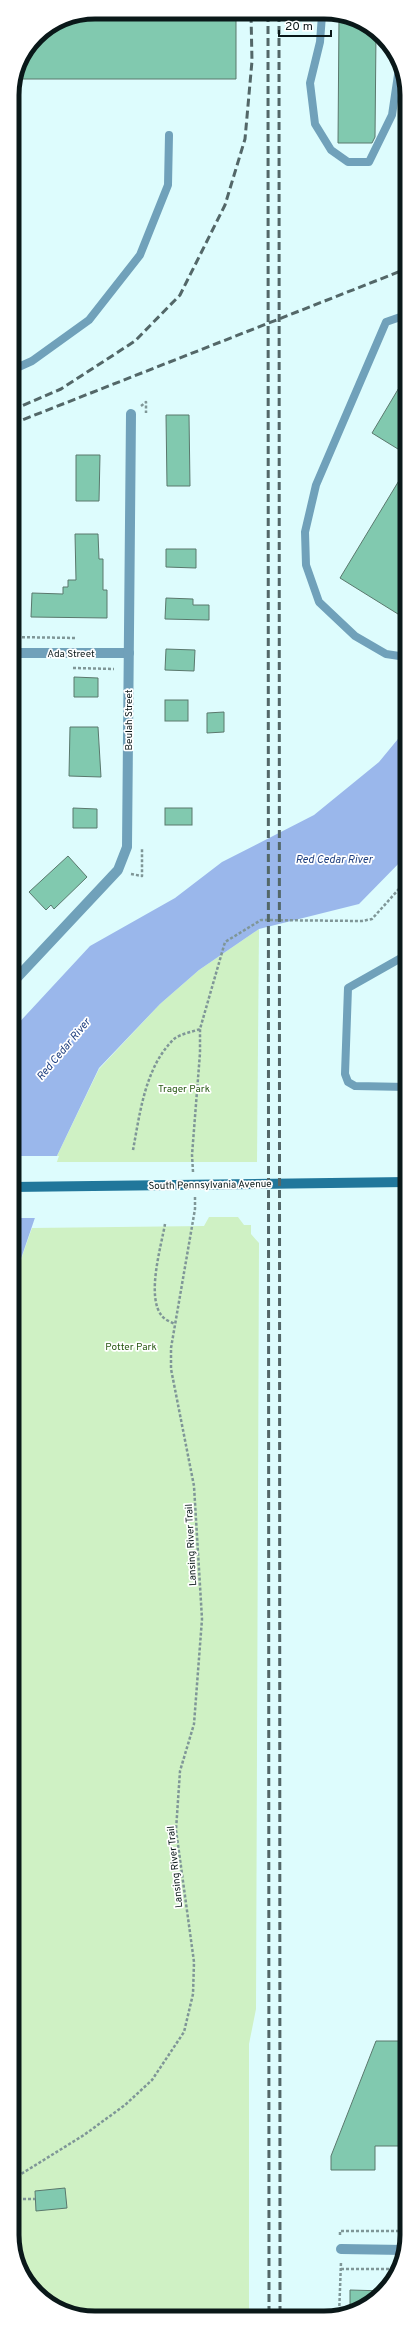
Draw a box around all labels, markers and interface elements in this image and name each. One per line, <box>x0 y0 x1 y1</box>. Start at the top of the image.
scale bar <box>279 12 331 38</box>
text: 20 m <box>285 19 313 35</box>
street label: Ada Street <box>47 648 95 661</box>
street label: Beulah Street <box>123 689 136 751</box>
water label: Red Cedar River <box>296 853 373 867</box>
water label: Red Cedar River <box>34 1015 94 1084</box>
park label: Trager Park <box>158 1083 210 1096</box>
street label: South Pennsylvania Avenue <box>148 1178 272 1193</box>
park label: Potter Park <box>105 1341 157 1354</box>
street label: Lansing River Trail <box>183 1504 200 1586</box>
street label: Lansing River Trail <box>165 1825 186 1908</box>

